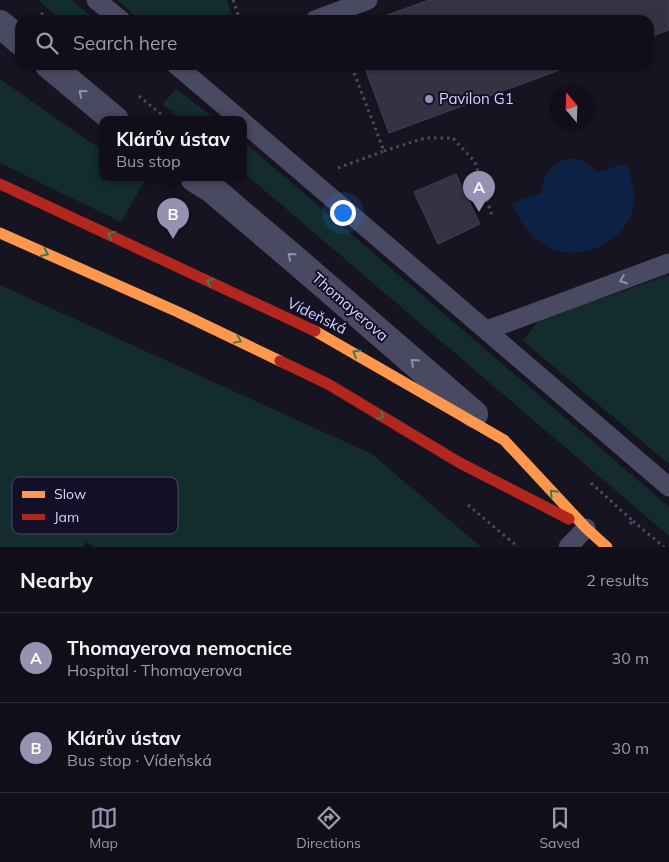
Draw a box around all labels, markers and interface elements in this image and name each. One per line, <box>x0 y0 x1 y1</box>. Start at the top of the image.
search box <box>15 15 654 70</box>
icon: search <box>33 29 61 57</box>
text: Search here <box>73 31 177 55</box>
north arrow <box>549 85 594 130</box>
place label: Pavilon G1 <box>439 89 514 108</box>
one-way arrow <box>79 90 88 98</box>
marker: Pavilon G1 <box>423 93 435 105</box>
popup <box>99 116 247 181</box>
text: Klárův ústav <box>116 127 230 151</box>
text: Bus stop <box>116 151 180 171</box>
pin: A <box>463 171 495 212</box>
pin: B <box>157 198 189 239</box>
your location <box>330 200 356 226</box>
one-way arrow <box>107 231 116 242</box>
one-way arrow <box>40 246 49 257</box>
one-way arrow <box>288 253 297 262</box>
street label: Thomayerova <box>308 268 392 345</box>
one-way arrow <box>619 274 628 284</box>
one-way arrow <box>206 278 215 288</box>
street label: Vídeňská <box>284 293 350 338</box>
one-way arrow <box>232 334 241 344</box>
one-way arrow <box>353 350 362 360</box>
one-way arrow <box>411 360 420 368</box>
one-way arrow <box>376 409 385 419</box>
legend <box>12 477 178 534</box>
text: Slow <box>54 485 86 503</box>
one-way arrow <box>550 489 559 498</box>
text: Jam <box>54 508 79 526</box>
text: Nearby <box>20 567 93 593</box>
text: 2 results <box>586 570 649 590</box>
text: Thomayerova nemocnice <box>67 636 292 660</box>
text: A <box>30 648 42 668</box>
text: 30 m <box>612 648 649 668</box>
text: Hospital · Thomayerova <box>67 660 242 680</box>
text: Klárův ústav <box>67 726 181 750</box>
text: B <box>30 738 42 758</box>
text: 30 m <box>612 738 649 758</box>
text: Bus stop · Vídeňská <box>67 750 212 770</box>
tab: Map <box>89 804 118 852</box>
tab: Directions <box>296 804 361 852</box>
tab: Saved <box>539 804 580 852</box>

